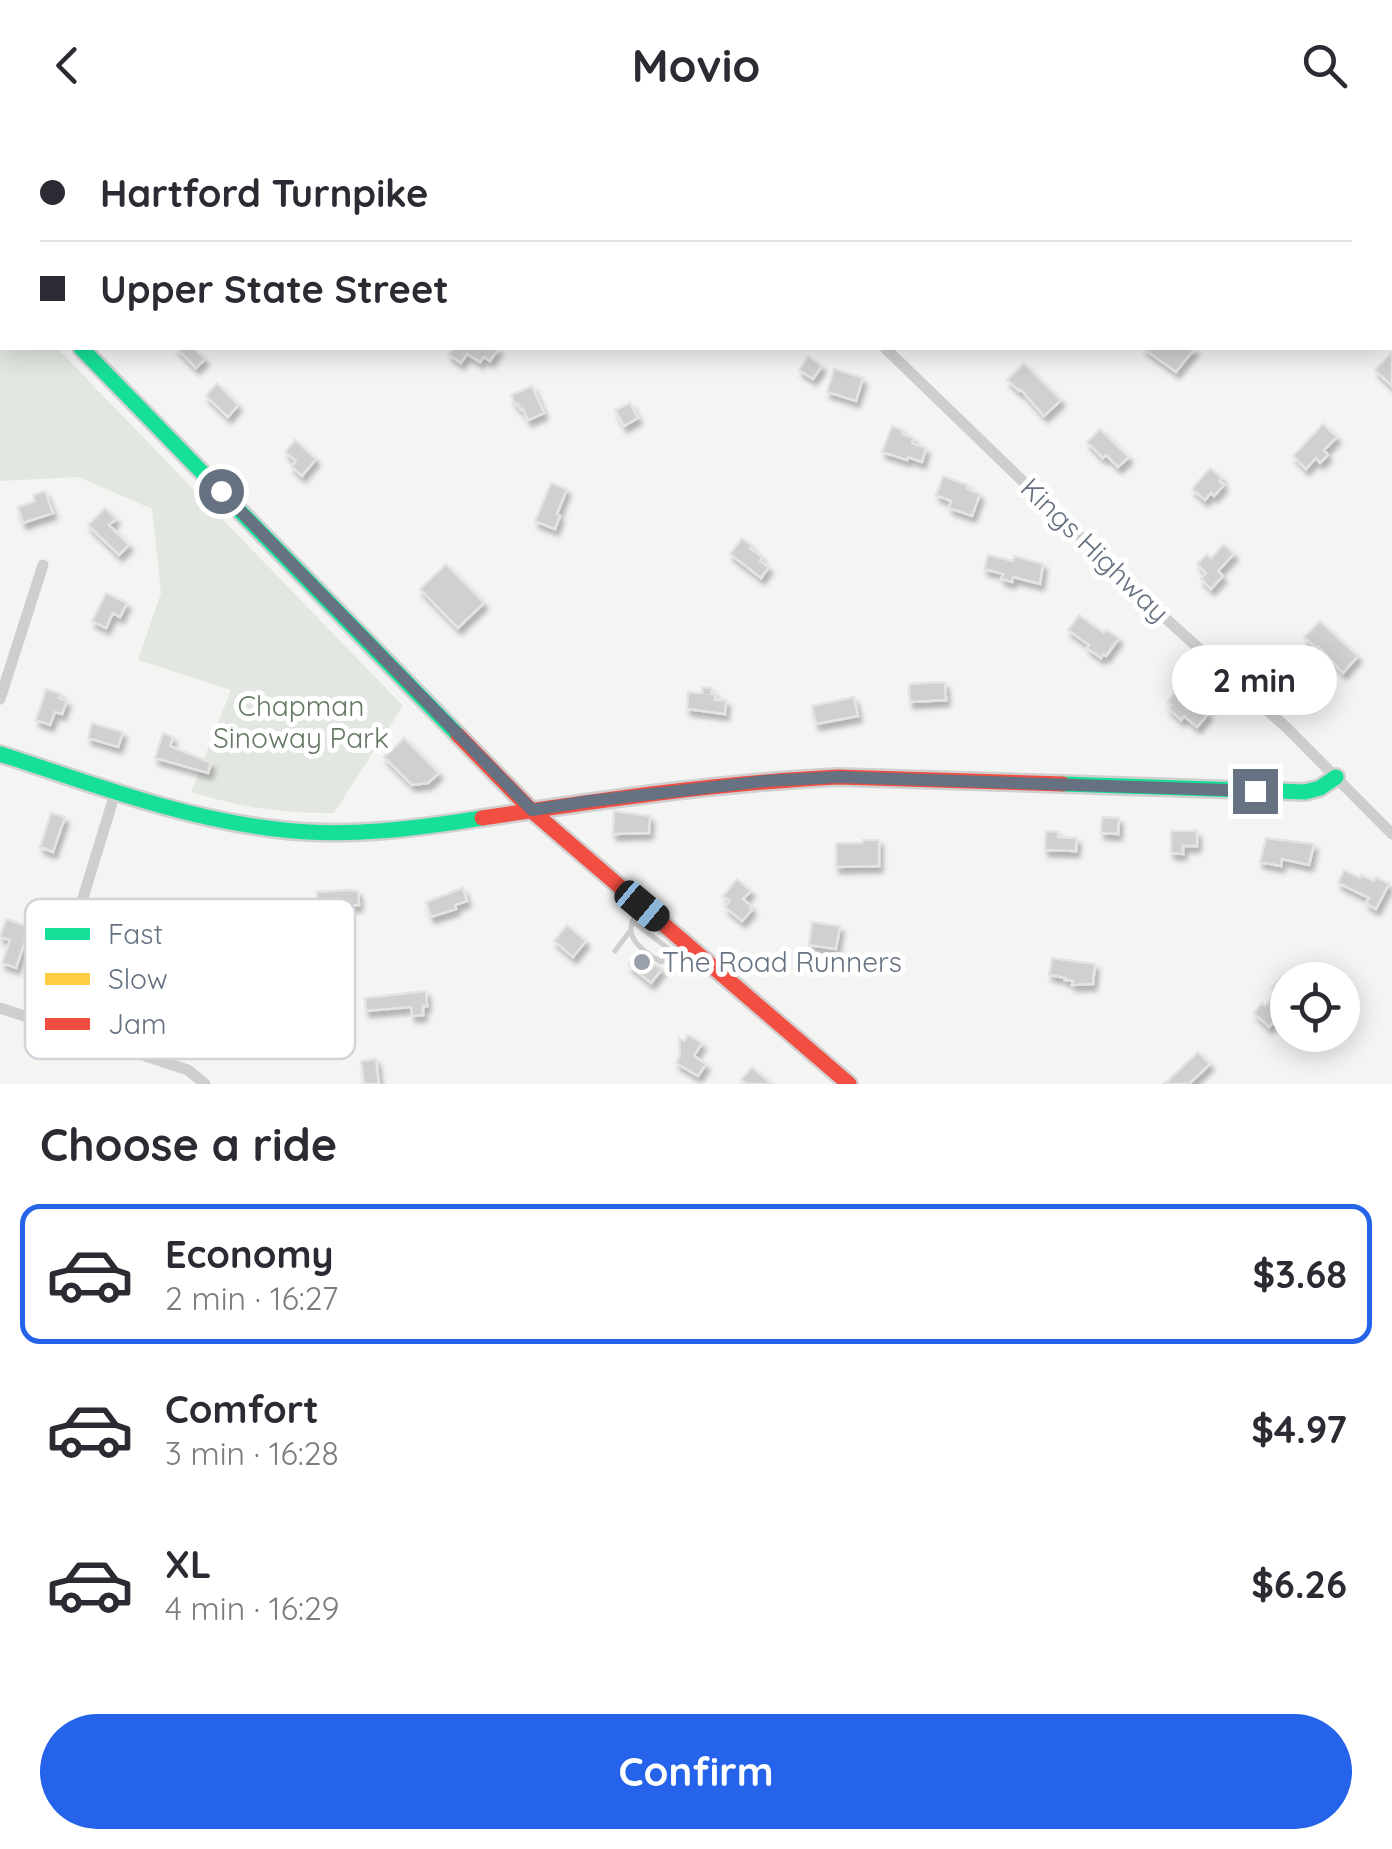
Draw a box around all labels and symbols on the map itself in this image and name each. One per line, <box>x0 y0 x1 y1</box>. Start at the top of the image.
route start <box>199 469 244 514</box>
street label: Kings Highway <box>1014 470 1177 629</box>
callout: 2 min <box>1172 646 1338 716</box>
park label: Chapman Sinoway Park <box>213 688 389 755</box>
route end <box>1233 769 1278 814</box>
car <box>609 875 675 937</box>
legend <box>25 899 355 1059</box>
text: Fast <box>108 916 163 951</box>
place label: The Road Runners <box>662 944 902 979</box>
marker: The Road Runners <box>631 951 653 973</box>
text: Slow <box>108 961 168 996</box>
text: Jam <box>108 1006 167 1041</box>

